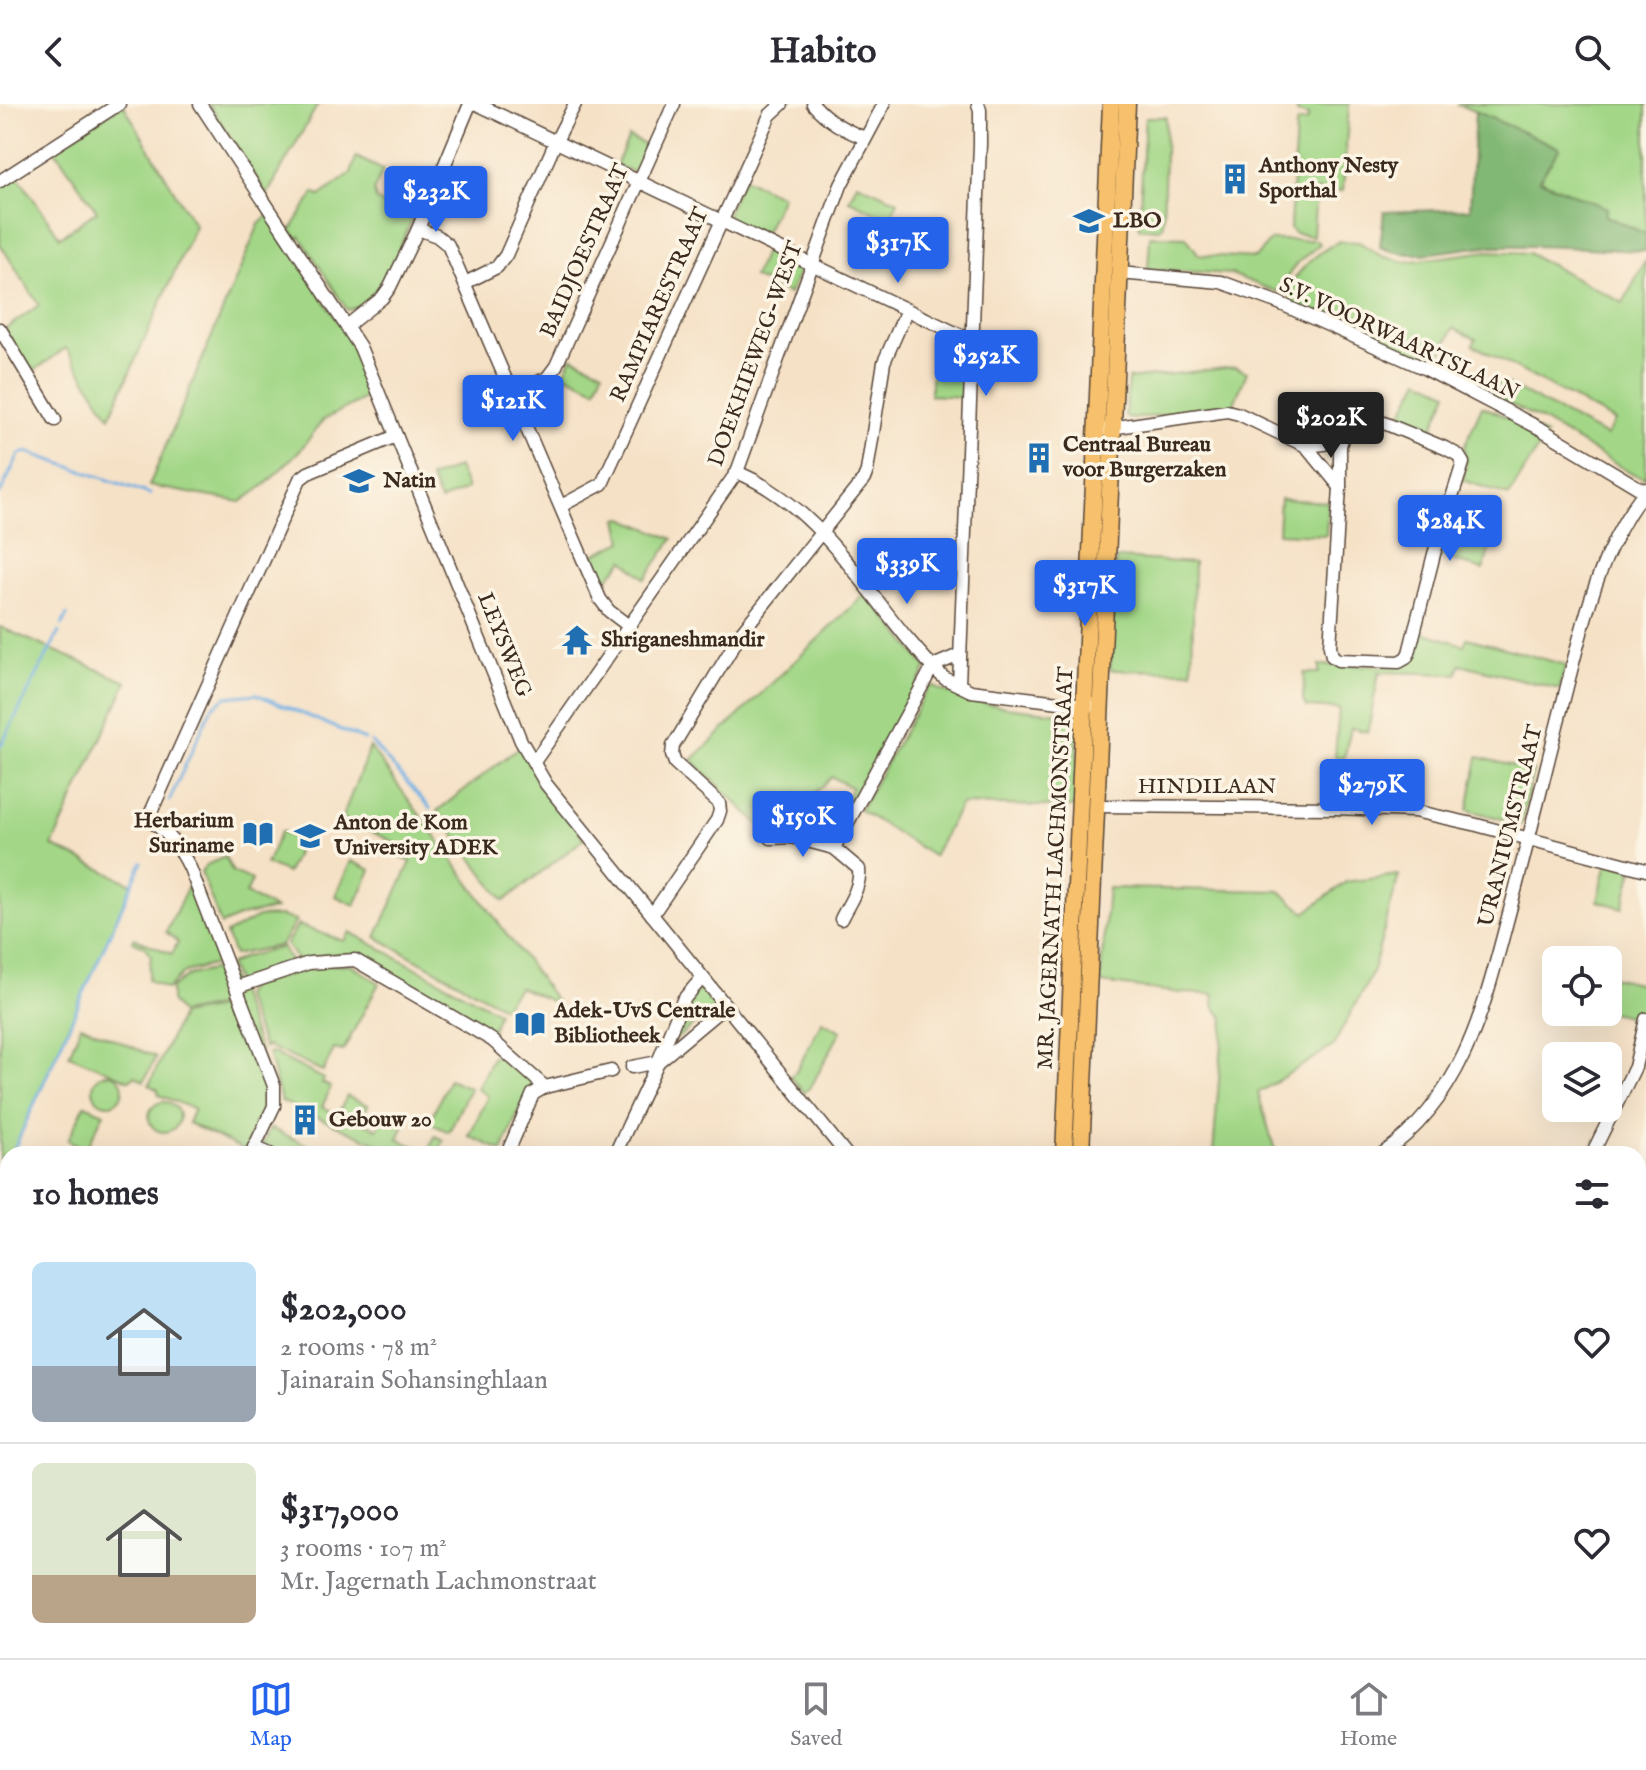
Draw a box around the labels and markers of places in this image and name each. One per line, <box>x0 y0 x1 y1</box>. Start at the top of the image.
place label: Anthony Nesty Sporthal <box>1258 152 1400 205</box>
building icon: Anthony Nesty Sporthal <box>1218 162 1252 196</box>
pin: $232K <box>380 166 492 234</box>
school or university icon: LBO <box>1072 204 1106 238</box>
place label: LBO <box>1113 207 1161 235</box>
pin: $317K <box>842 217 954 285</box>
pin: $252K <box>930 330 1042 398</box>
pin: $121K <box>457 375 569 443</box>
pin: $202K <box>1275 392 1387 460</box>
place label: Centraal Bureau voor Burgerzaken <box>1062 431 1227 484</box>
building icon: Centraal Bureau voor Burgerzaken <box>1022 441 1056 475</box>
school or university icon: Natin <box>342 464 376 498</box>
place label: Natin <box>382 467 436 495</box>
pin: $284K <box>1394 495 1506 563</box>
pin: $339K <box>851 538 963 606</box>
pin: $317K <box>1029 560 1141 628</box>
temple icon: Shriganeshmandir <box>560 623 594 657</box>
place label: Shriganeshmandir <box>601 626 765 654</box>
pin: $279K <box>1316 759 1428 827</box>
pin: $150K <box>747 791 859 859</box>
place label: Herbarium Suriname <box>134 807 234 860</box>
place label: Anton de Kom University ADEK <box>333 809 499 862</box>
library icon: Herbarium Suriname <box>241 817 275 851</box>
school or university icon: Anton de Kom University ADEK <box>293 819 327 853</box>
place label: Adek-UvS Centrale Bibliotheek <box>553 997 735 1050</box>
library icon: Adek-UvS Centrale Bibliotheek <box>513 1007 547 1041</box>
building icon: Gebouw 20 <box>288 1103 322 1137</box>
place label: Gebouw 20 <box>329 1106 432 1134</box>

